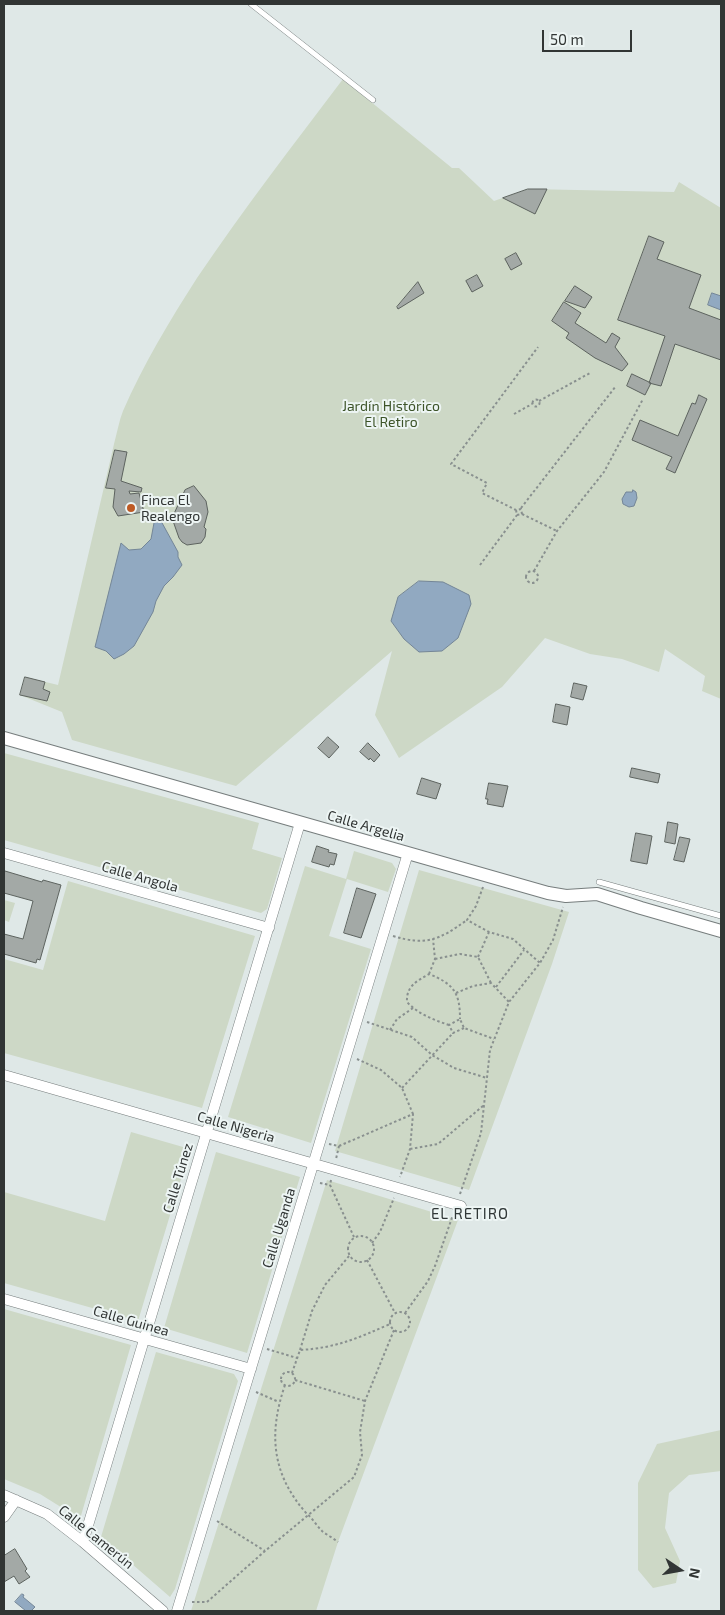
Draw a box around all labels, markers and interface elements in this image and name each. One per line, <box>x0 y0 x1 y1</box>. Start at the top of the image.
scale bar <box>545 20 635 52</box>
text: 50 m <box>550 30 584 48</box>
park label: Jardín Histórico El Retiro <box>342 398 440 431</box>
place label: Finca El Realengo <box>141 492 200 524</box>
marker: Finca El Realengo <box>125 502 137 514</box>
street label: Calle Argelia <box>325 807 407 845</box>
street label: Calle Angola <box>100 858 180 896</box>
street label: Calle Nigeria <box>195 1108 277 1146</box>
street label: Calle Túnez <box>159 1141 197 1215</box>
street label: Calle Uganda <box>259 1186 299 1270</box>
district label: EL RETIRO <box>430 1205 510 1223</box>
street label: Calle Guinea <box>91 1302 171 1340</box>
street label: Calle Camerún <box>55 1502 137 1572</box>
north arrow <box>655 1545 705 1595</box>
text: N <box>686 1567 705 1580</box>

